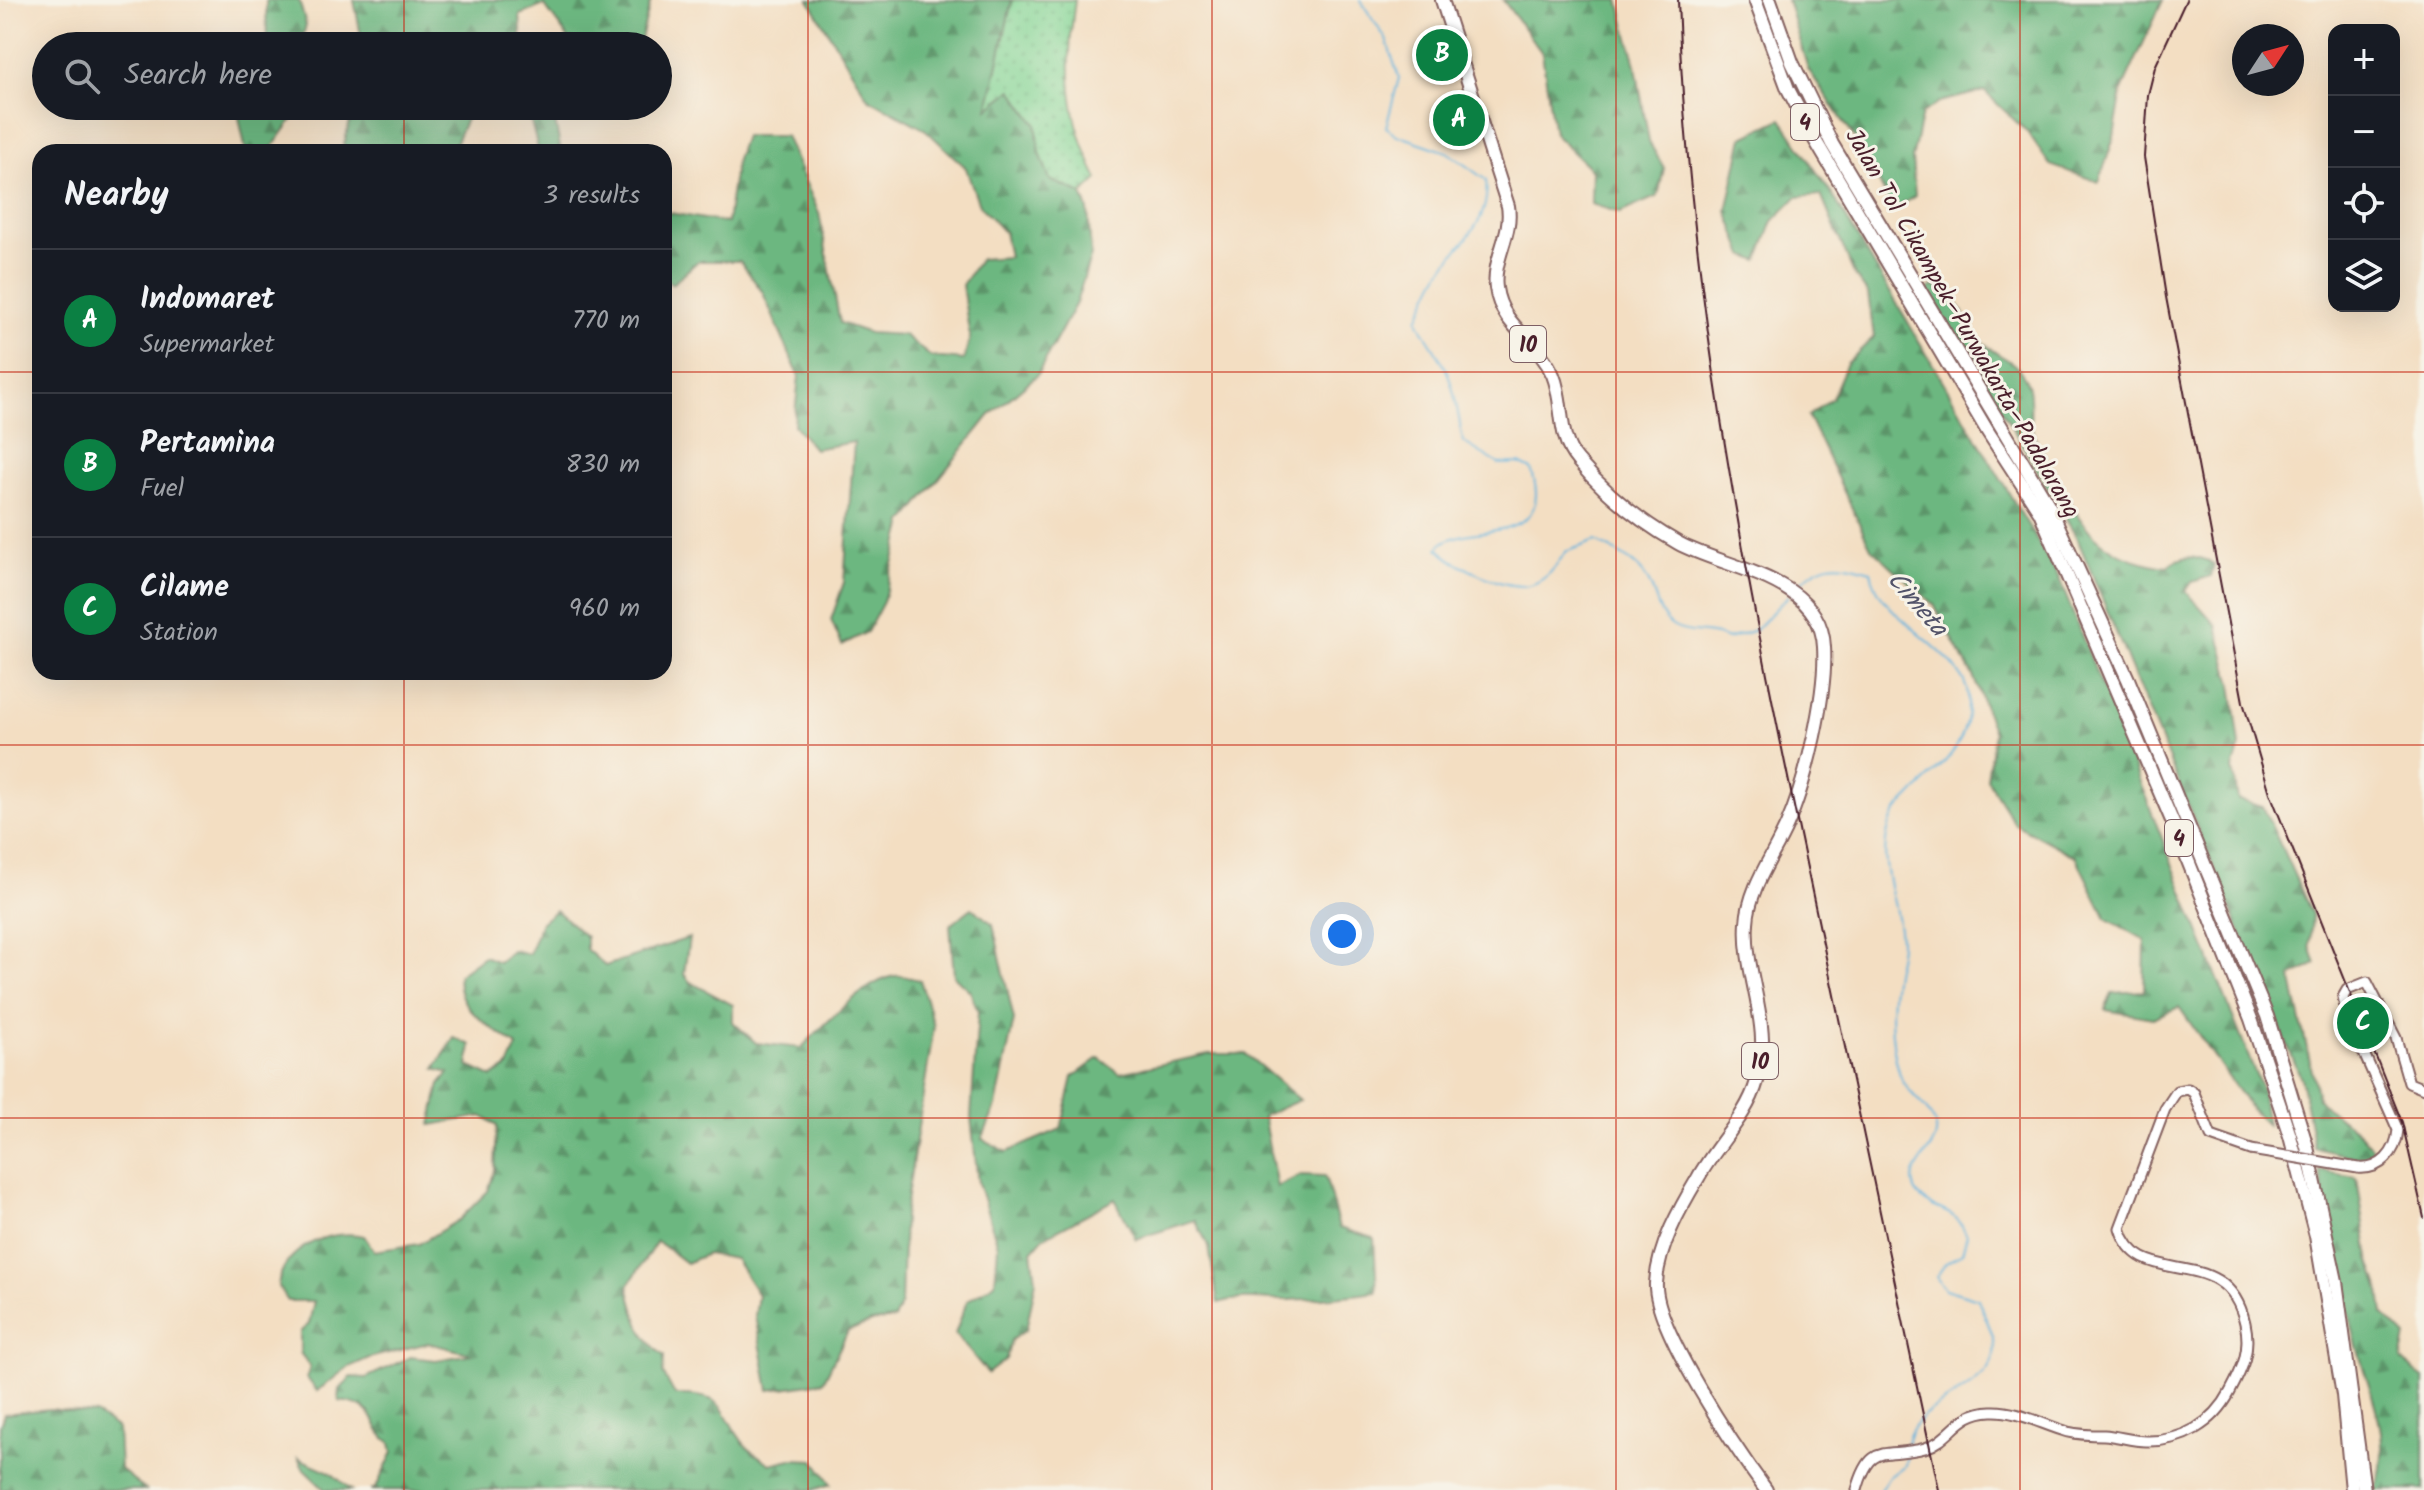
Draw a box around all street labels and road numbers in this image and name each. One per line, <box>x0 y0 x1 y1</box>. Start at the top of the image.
road number: 4 <box>1791 104 1819 140</box>
street label: Jalan Tol Cikampek–Purwakarta–Padalarang <box>1834 121 2090 526</box>
road number: 10 <box>1510 326 1546 362</box>
road number: 4 <box>2165 820 2193 856</box>
road number: 10 <box>1742 1043 1778 1079</box>

